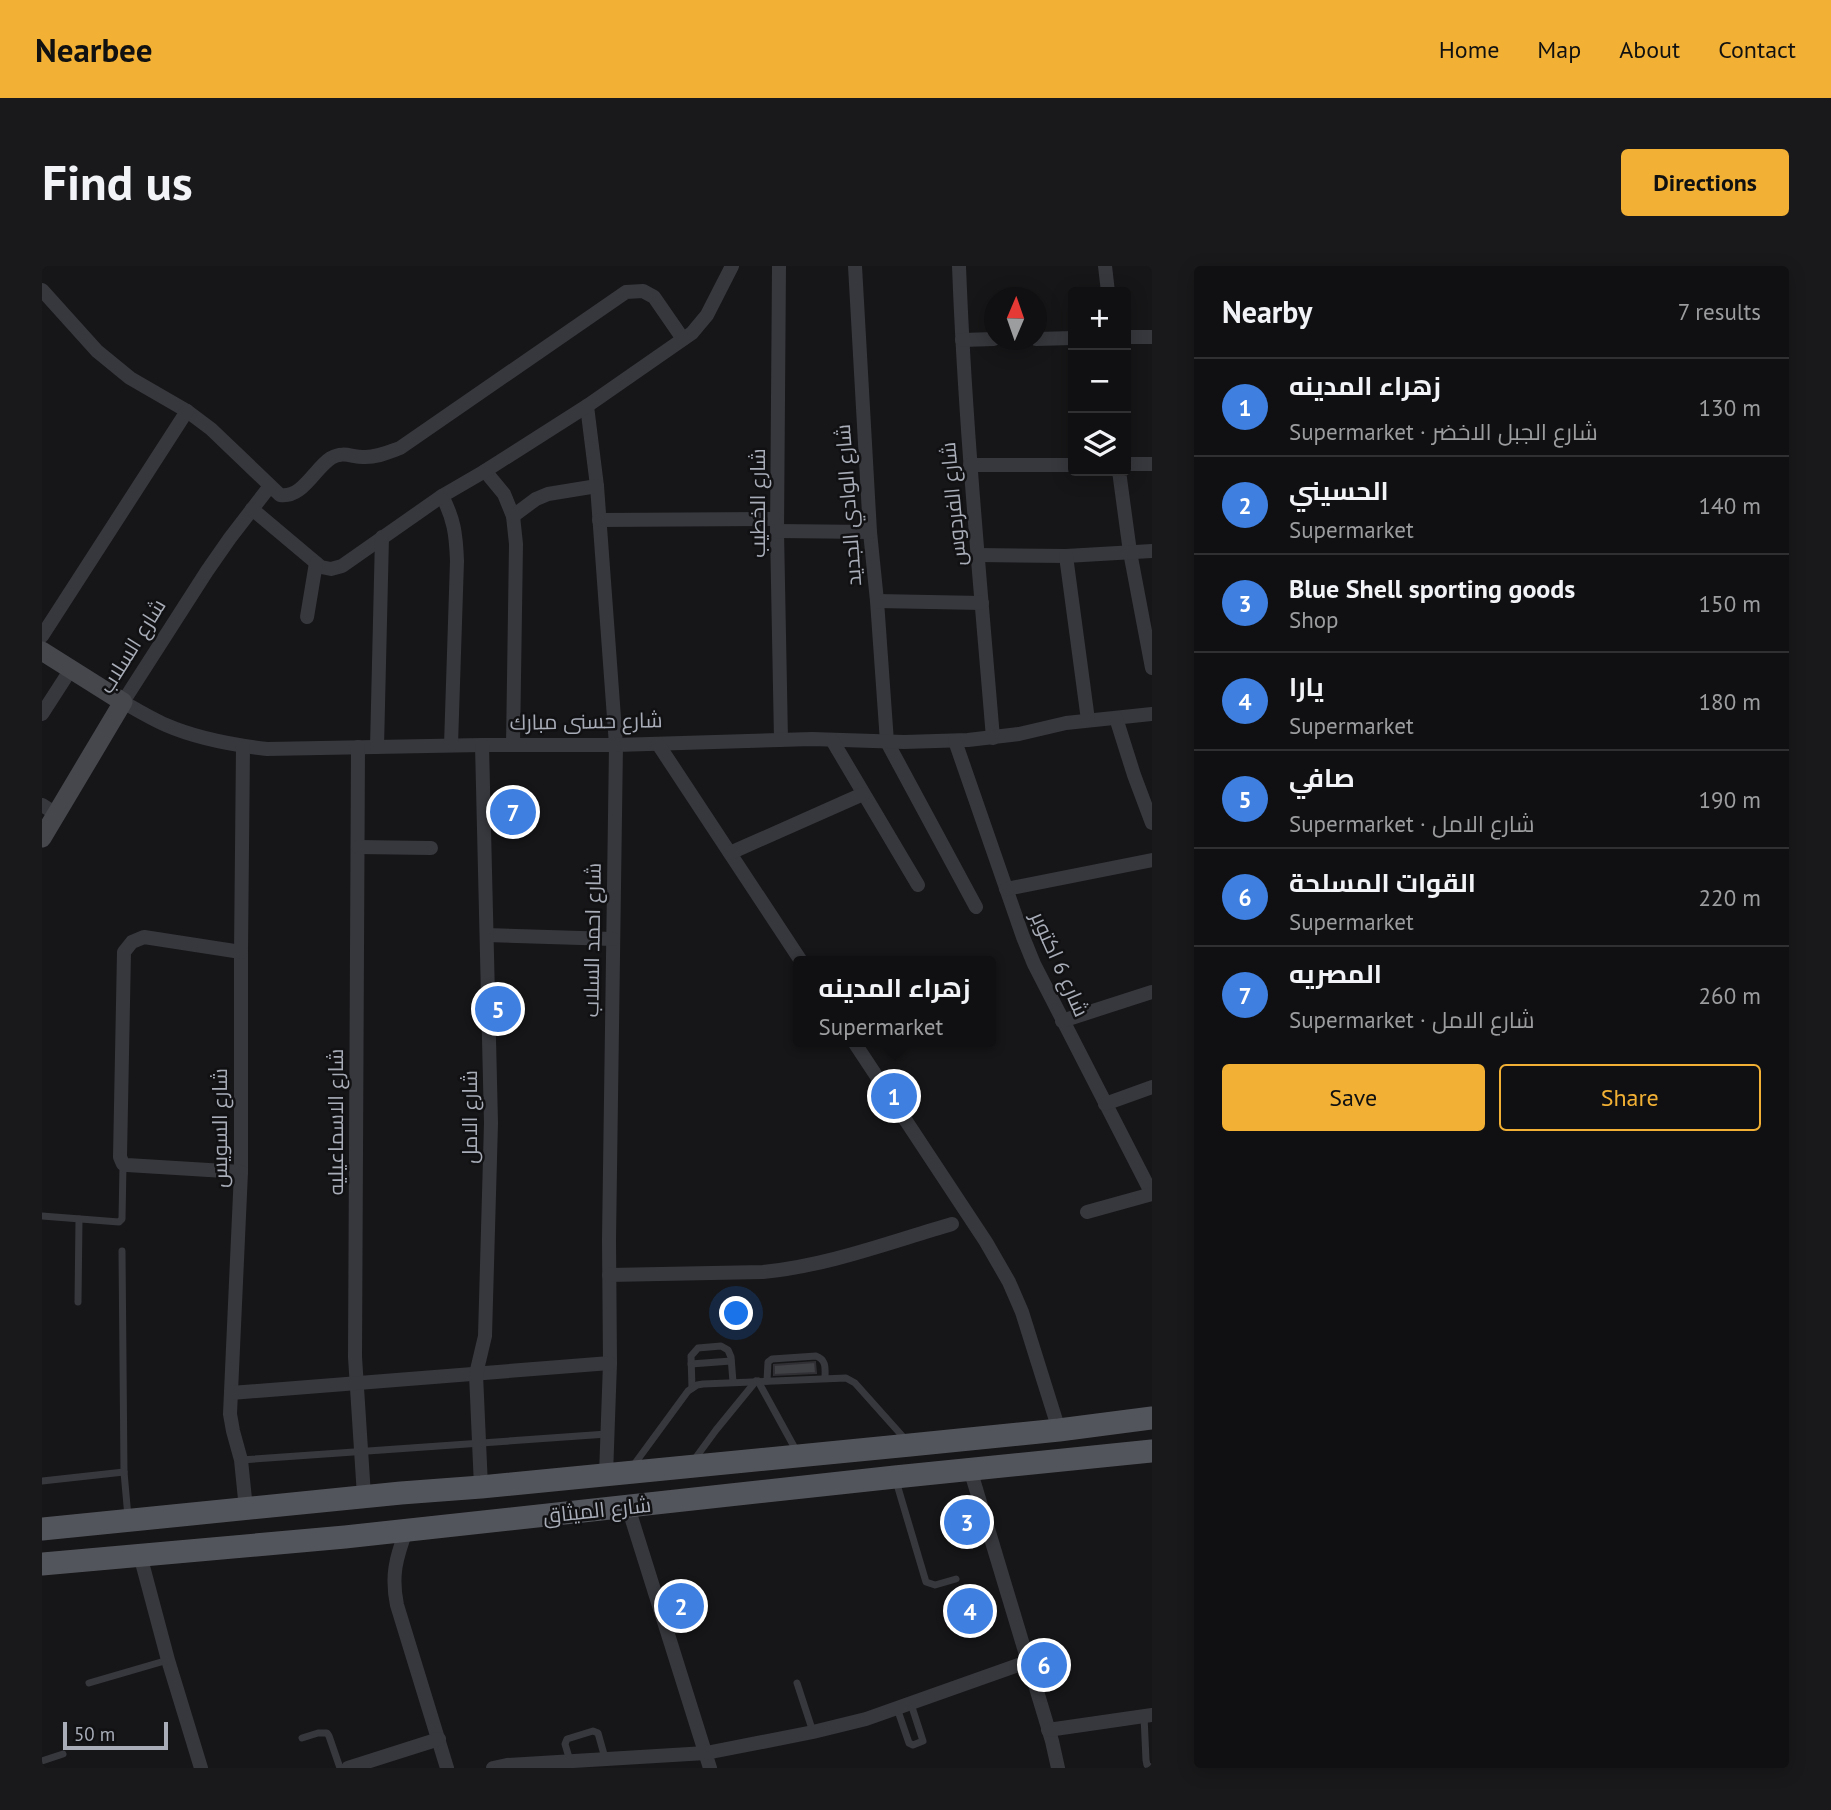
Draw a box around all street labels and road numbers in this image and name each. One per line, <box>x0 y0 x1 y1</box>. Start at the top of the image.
street label: شارع الوادي الجديد <box>829 423 870 587</box>
street label: شارع الفردوس <box>934 441 973 567</box>
street label: شارع الخطيب <box>744 448 772 558</box>
street label: شارع السلاب <box>92 594 173 699</box>
street label: شارع حسنى مبارك <box>509 706 663 737</box>
street label: شارع احمد السلاب <box>577 862 608 1018</box>
street label: شارع 6 اكتوبر <box>1023 906 1095 1021</box>
street label: شارع الاسماعيليه <box>322 1049 350 1195</box>
street label: شارع السويس <box>206 1068 234 1188</box>
street label: شارع الامل <box>456 1070 484 1164</box>
street label: شارع الميثاق <box>542 1491 652 1530</box>

